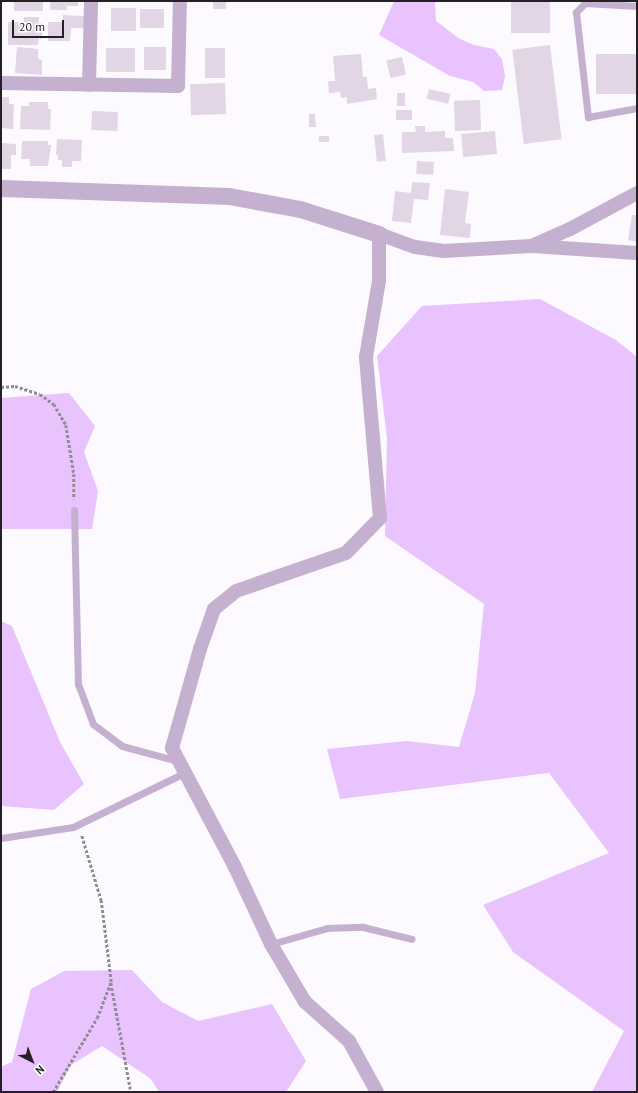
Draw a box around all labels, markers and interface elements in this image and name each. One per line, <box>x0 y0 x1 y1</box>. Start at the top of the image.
scale bar <box>14 12 66 38</box>
text: 20 m <box>19 19 45 34</box>
north arrow <box>12 1041 52 1081</box>
text: N <box>33 1062 47 1078</box>

